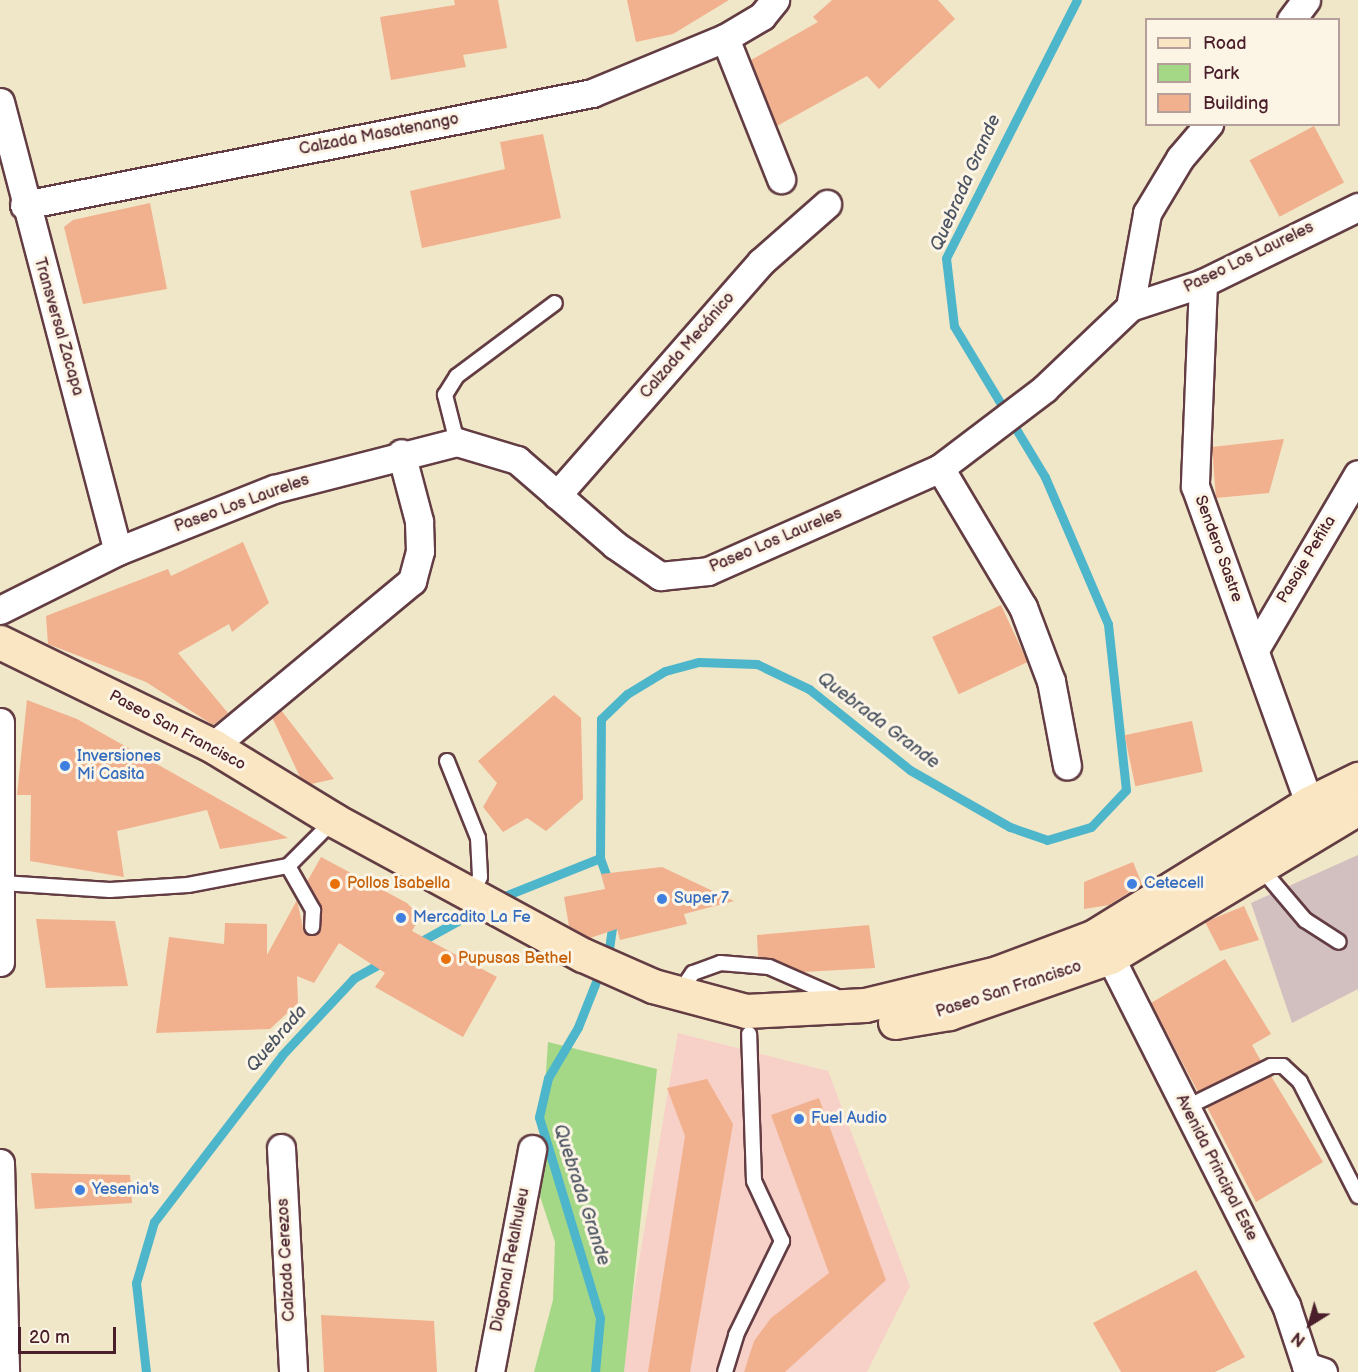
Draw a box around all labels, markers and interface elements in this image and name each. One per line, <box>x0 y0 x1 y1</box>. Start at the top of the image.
legend <box>1145 18 1340 126</box>
text: Road <box>1203 33 1247 54</box>
text: Park <box>1203 63 1239 84</box>
text: Building <box>1203 93 1269 114</box>
street label: Calzada Masatenango <box>298 110 460 160</box>
water label: Quebrada Grande <box>926 111 1006 255</box>
street label: Paseo Los Laureles <box>1181 218 1317 298</box>
street label: Transversal Zacapa <box>29 256 87 398</box>
street label: Calzada Mecánico <box>637 289 739 403</box>
street label: Paseo Los Laureles <box>172 471 312 537</box>
street label: Sendero Sastre <box>1190 493 1246 605</box>
street label: Paseo Los Laureles <box>707 504 845 578</box>
street label: Pasaje Peñita <box>1273 513 1341 607</box>
water label: Quebrada Grande <box>813 668 943 774</box>
street label: Paseo San Francisco <box>105 687 249 775</box>
place label: Inversiones Mi Casita <box>77 747 161 785</box>
marker: Inversiones Mi Casita <box>58 759 72 773</box>
place label: Pollos Isabella <box>347 874 450 894</box>
place label: Cetecell <box>1144 874 1204 894</box>
marker: Pollos Isabella <box>328 877 342 891</box>
marker: Cetecell <box>1125 877 1139 891</box>
place label: Super 7 <box>674 889 729 909</box>
marker: Super 7 <box>655 892 669 906</box>
place label: Mercadito La Fe <box>413 908 531 928</box>
marker: Mercadito La Fe <box>394 911 408 925</box>
place label: Pupusas Bethel <box>458 949 571 969</box>
marker: Pupusas Bethel <box>439 952 453 966</box>
street label: Paseo San Francisco <box>934 957 1084 1023</box>
water label: Quebrada <box>242 1001 312 1077</box>
street label: Avenida Principal Este <box>1171 1092 1261 1244</box>
place label: Fuel Audio <box>811 1109 887 1129</box>
marker: Fuel Audio <box>792 1112 806 1126</box>
water label: Quebrada Grande <box>548 1122 614 1268</box>
place label: Yesenia's <box>92 1180 159 1200</box>
marker: Yesenia's <box>73 1183 87 1197</box>
street label: Diagonal Retalhuleu <box>488 1186 534 1334</box>
street label: Calzada Cerezos <box>274 1198 300 1322</box>
north arrow <box>1280 1294 1340 1354</box>
scale bar <box>21 1315 118 1353</box>
text: 20 m <box>29 1327 70 1348</box>
text: N <box>1288 1328 1309 1350</box>

